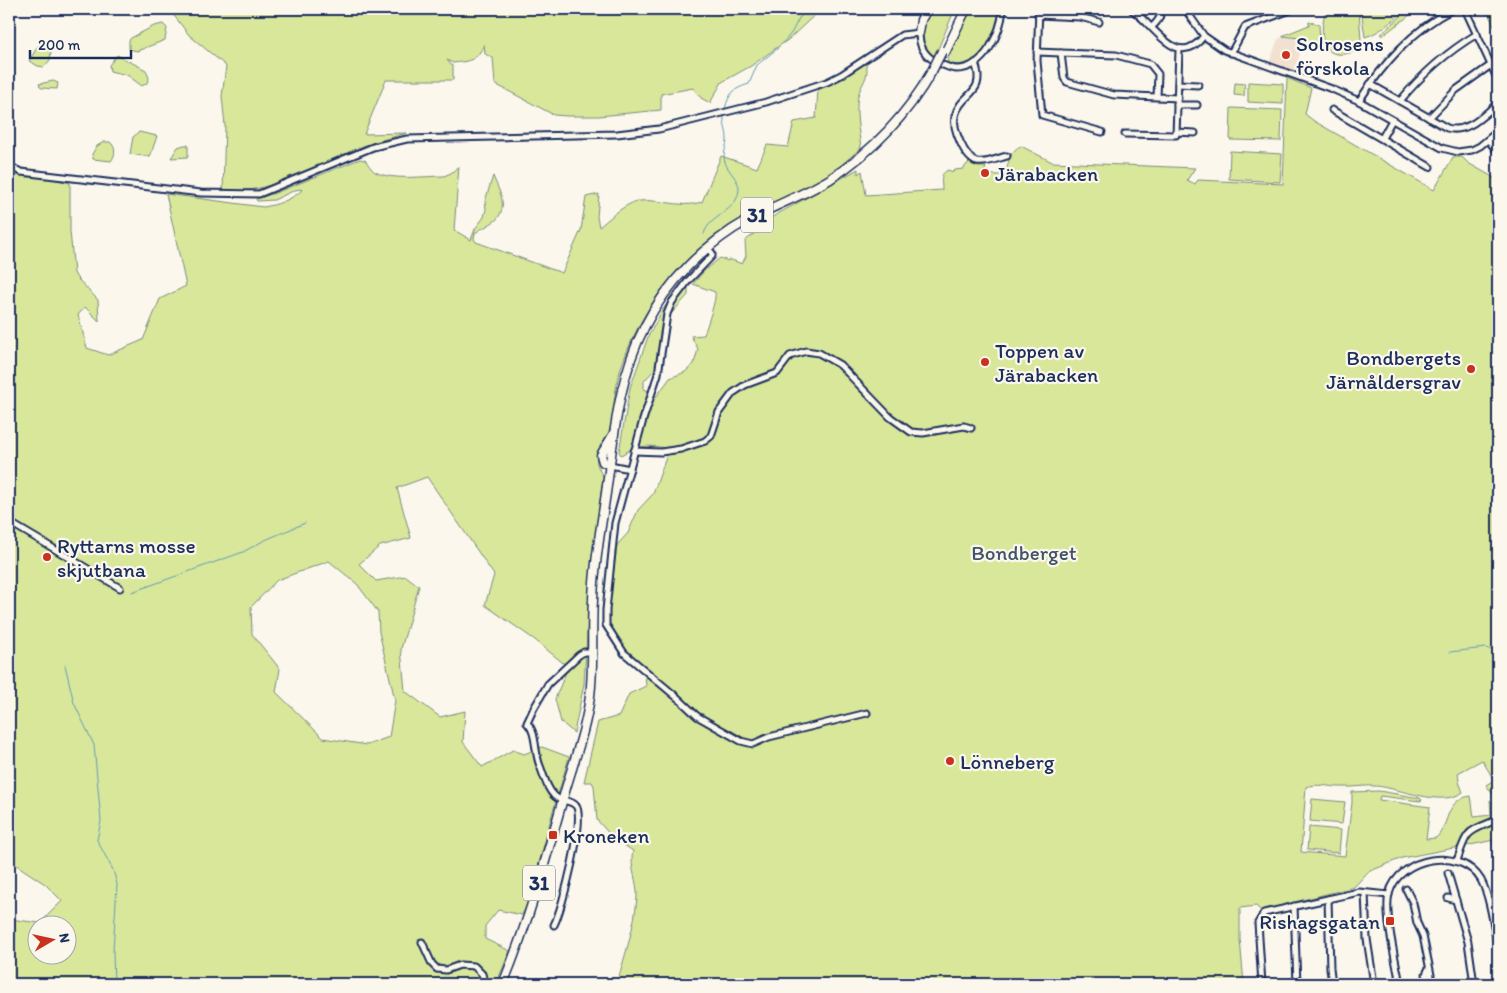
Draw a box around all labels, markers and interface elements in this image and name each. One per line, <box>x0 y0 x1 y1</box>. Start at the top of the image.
scale bar <box>30 28 131 60</box>
place label: Solrosens förskola <box>1296 31 1384 80</box>
text: 200 m <box>38 36 81 54</box>
marker: Solrosens förskola <box>1280 49 1292 61</box>
place label: Järabacken <box>995 161 1098 186</box>
marker: Järabacken <box>979 167 991 179</box>
road number: 31 <box>741 198 773 232</box>
place label: Toppen av Järabacken <box>995 338 1098 387</box>
place label: Bondbergets Järnåldersgrav <box>1326 345 1461 394</box>
marker: Toppen av Järabacken <box>979 356 991 368</box>
marker: Bondbergets Järnåldersgrav <box>1465 363 1477 375</box>
place label: Ryttarns mosse skjutbana <box>57 533 196 582</box>
park label: Bondberget <box>971 540 1077 565</box>
marker: Ryttarns mosse skjutbana <box>41 551 53 563</box>
place label: Lönneberg <box>960 749 1055 774</box>
marker: Lönneberg <box>944 755 956 767</box>
place label: Kroneken <box>563 823 649 848</box>
marker: Kroneken <box>547 829 559 841</box>
road number: 31 <box>523 866 555 900</box>
place label: Rishagsgatan <box>1259 909 1380 934</box>
marker: Rishagsgatan <box>1384 915 1396 927</box>
north arrow <box>28 916 78 966</box>
text: N <box>55 932 73 944</box>

